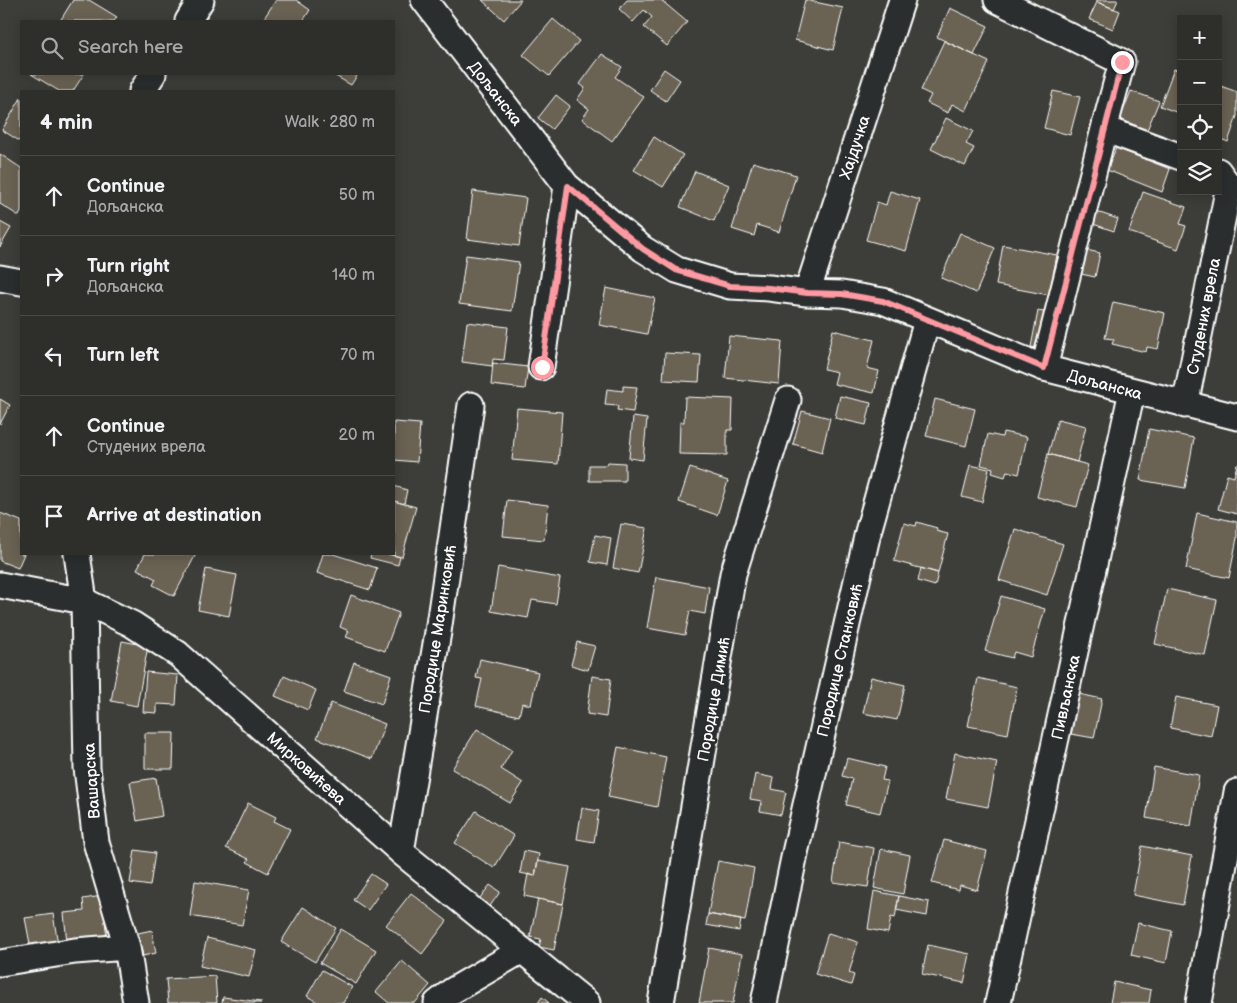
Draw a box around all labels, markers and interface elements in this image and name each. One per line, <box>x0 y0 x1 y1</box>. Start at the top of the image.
map controls <box>1177 15 1222 195</box>
button: + <box>1177 15 1222 60</box>
search box <box>20 20 395 75</box>
icon: search <box>38 34 66 62</box>
text: Search here <box>78 36 183 59</box>
route end <box>1111 51 1134 74</box>
street label: Дољанска <box>464 58 526 130</box>
button: − <box>1177 60 1222 105</box>
button: locate <box>1177 105 1222 150</box>
text: 4 min <box>40 110 93 135</box>
text: Walk · 280 m <box>285 113 375 132</box>
street label: Хајдучка <box>836 113 875 182</box>
button: layers <box>1177 150 1222 195</box>
text: Continue <box>87 175 165 198</box>
icon: ahead <box>40 182 68 210</box>
text: 50 m <box>339 186 375 205</box>
text: Дољанска <box>87 198 164 217</box>
text: Turn right <box>87 255 170 278</box>
street label: Студених врела <box>1184 256 1225 376</box>
icon: right <box>40 262 68 290</box>
text: 140 m <box>332 266 375 285</box>
text: Дољанска <box>87 278 164 297</box>
icon: left <box>40 342 68 370</box>
text: Turn left <box>87 344 159 367</box>
text: 70 m <box>340 346 375 365</box>
route start <box>531 356 554 379</box>
street label: Дољанска <box>1065 366 1145 405</box>
text: Continue <box>87 415 165 438</box>
icon: ahead <box>40 422 68 450</box>
text: 20 m <box>339 426 375 445</box>
text: Студених врела <box>87 438 206 457</box>
icon: arrive <box>40 502 68 530</box>
text: Arrive at destination <box>87 504 262 527</box>
street label: Породице Маринковић <box>416 544 461 715</box>
street label: Породице Станковић <box>814 582 867 739</box>
street label: Породице Димић <box>694 635 735 763</box>
street label: Пивљанска <box>1048 653 1085 742</box>
street label: Мирковићева <box>263 729 350 810</box>
street label: Вашарска <box>80 742 105 819</box>

